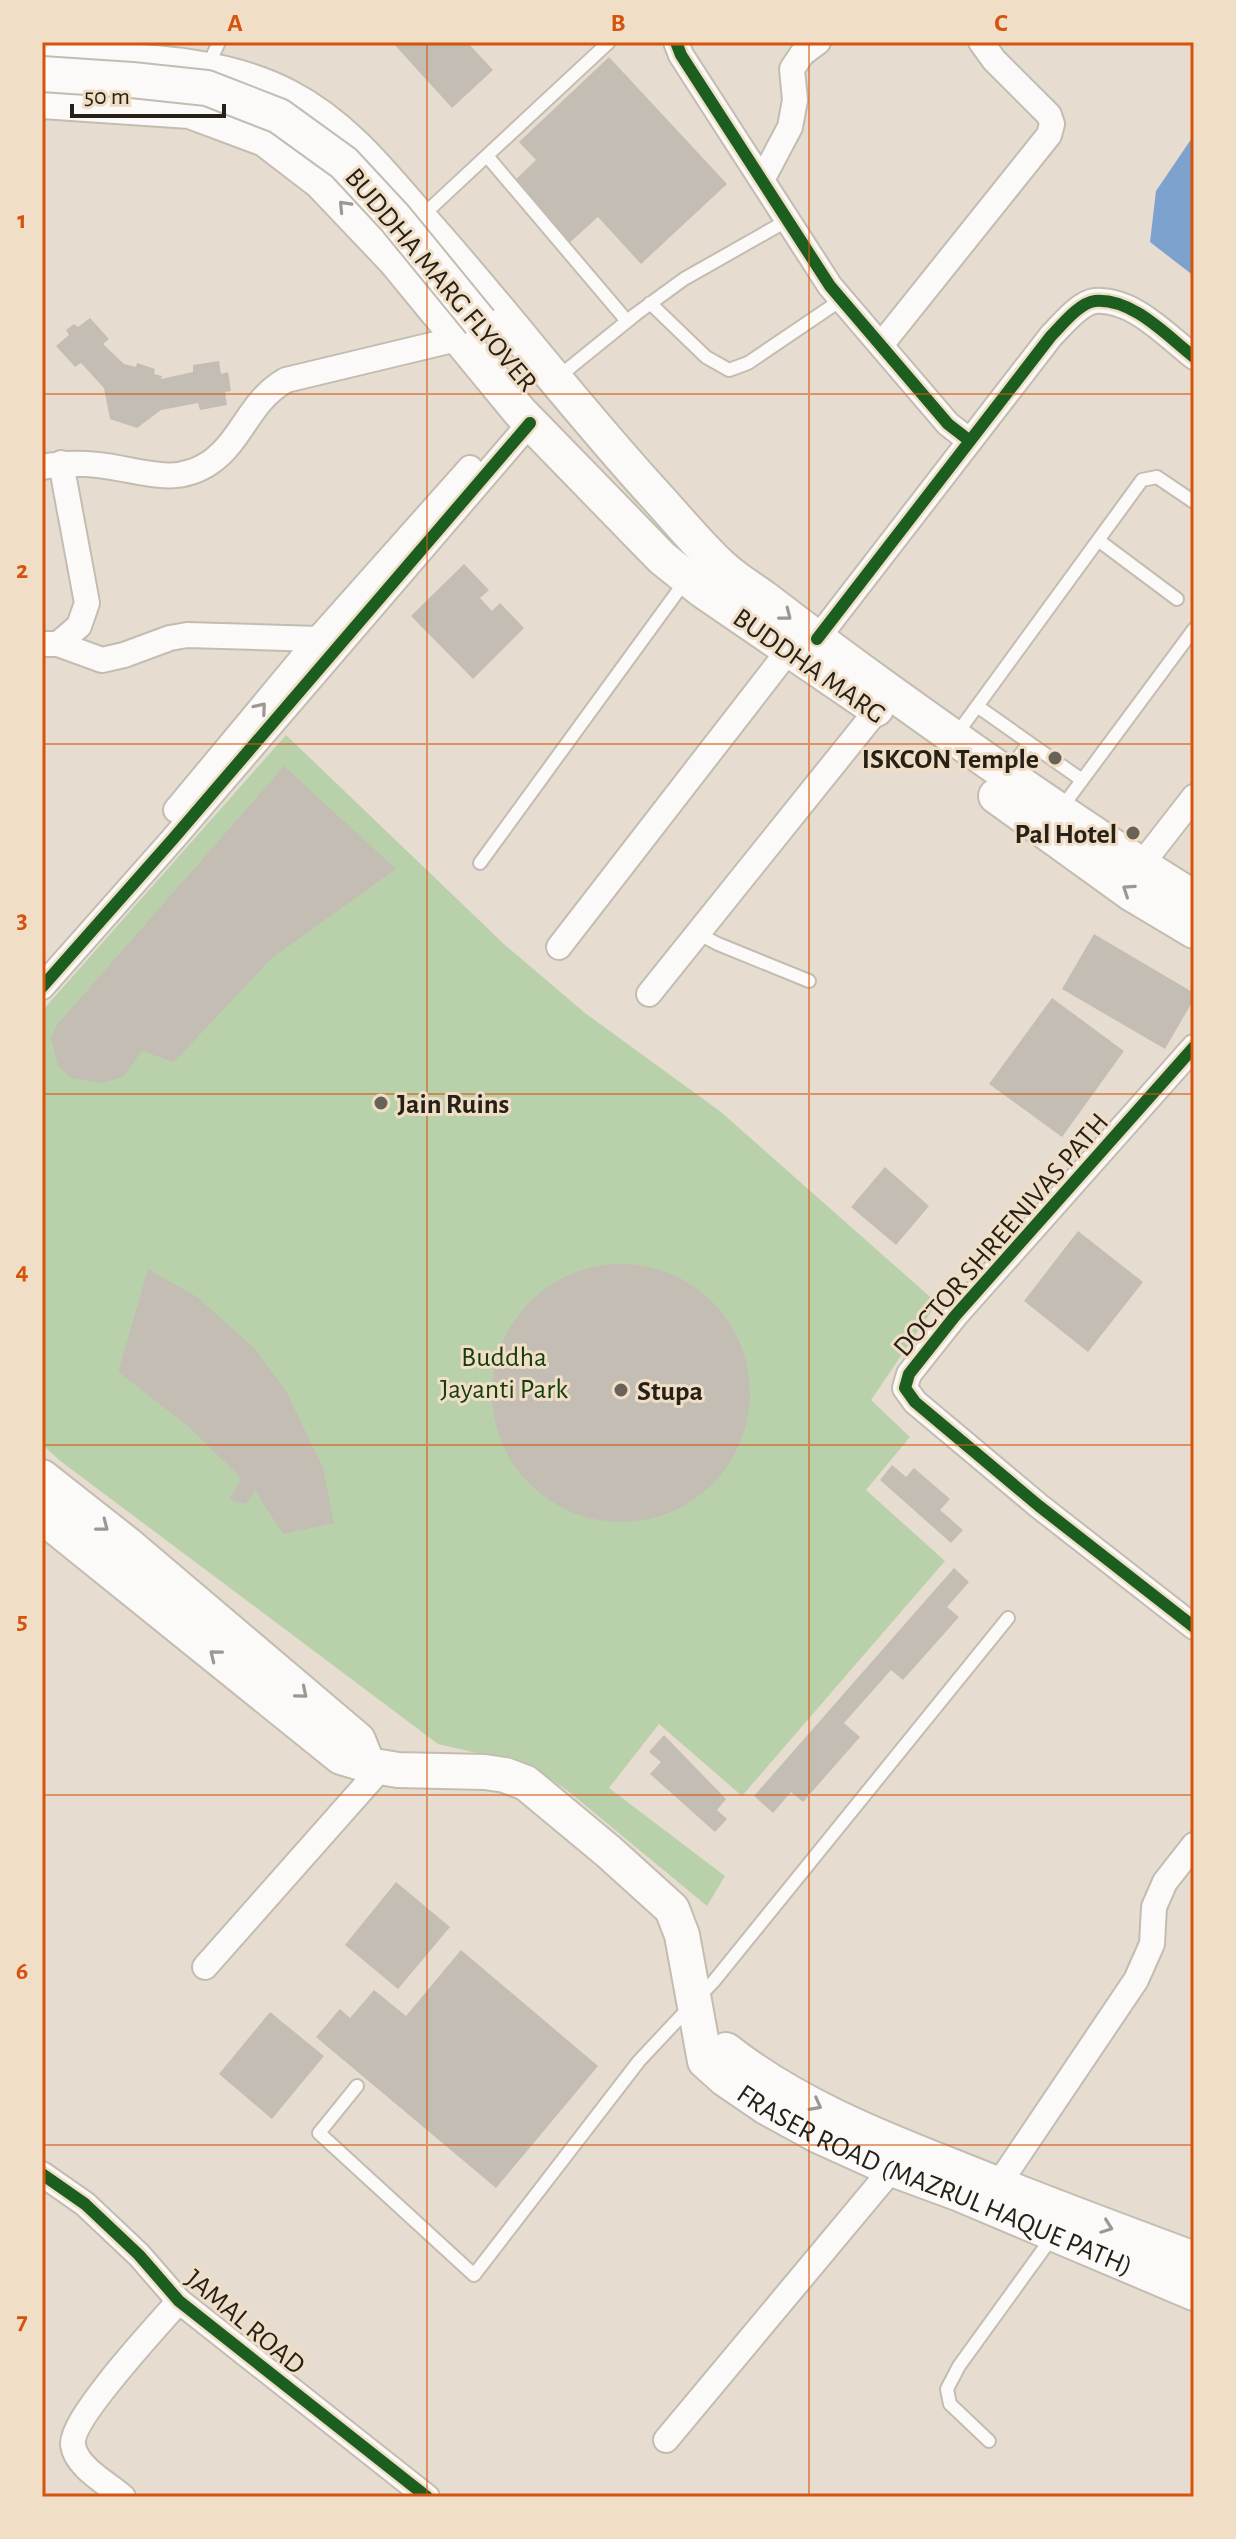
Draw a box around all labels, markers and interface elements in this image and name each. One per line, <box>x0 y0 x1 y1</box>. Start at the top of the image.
text: A <box>227 10 243 36</box>
text: B <box>610 10 626 36</box>
text: C <box>994 10 1008 36</box>
scale bar <box>72 68 224 118</box>
text: 50 m <box>84 85 130 109</box>
street label: BUDDHA MARG FLYOVER <box>339 163 542 397</box>
one-way arrow <box>339 201 354 215</box>
text: 1 <box>17 207 27 233</box>
text: 2 <box>16 557 28 583</box>
street label: BUDDHA MARG <box>727 604 890 729</box>
one-way arrow <box>777 606 792 620</box>
one-way arrow <box>251 703 266 717</box>
place label: ISKCON Temple <box>862 746 1039 774</box>
marker: ISKCON Temple <box>1046 749 1064 767</box>
place label: Pal Hotel <box>1015 821 1117 849</box>
marker: Pal Hotel <box>1124 824 1142 842</box>
one-way arrow <box>1122 885 1136 900</box>
text: 3 <box>16 907 28 933</box>
place label: Jain Ruins <box>397 1091 509 1119</box>
marker: Jain Ruins <box>372 1094 390 1112</box>
street label: DOCTOR SHREENIVAS PATH <box>889 1108 1114 1362</box>
text: 4 <box>15 1258 29 1284</box>
park label: Buddha Jayanti Park <box>440 1344 568 1404</box>
place label: Stupa <box>637 1378 703 1406</box>
marker: Stupa <box>612 1381 630 1399</box>
one-way arrow <box>94 1516 109 1530</box>
text: 5 <box>16 1608 28 1634</box>
one-way arrow <box>210 1650 224 1665</box>
one-way arrow <box>293 1683 308 1698</box>
text: 6 <box>16 1958 28 1984</box>
street label: FRASER ROAD (MAZRUL HAQUE PATH) <box>732 2080 1136 2281</box>
one-way arrow <box>807 2096 822 2111</box>
one-way arrow <box>1099 2217 1113 2234</box>
street label: JAMAL ROAD <box>180 2265 310 2380</box>
text: 7 <box>16 2308 28 2334</box>

